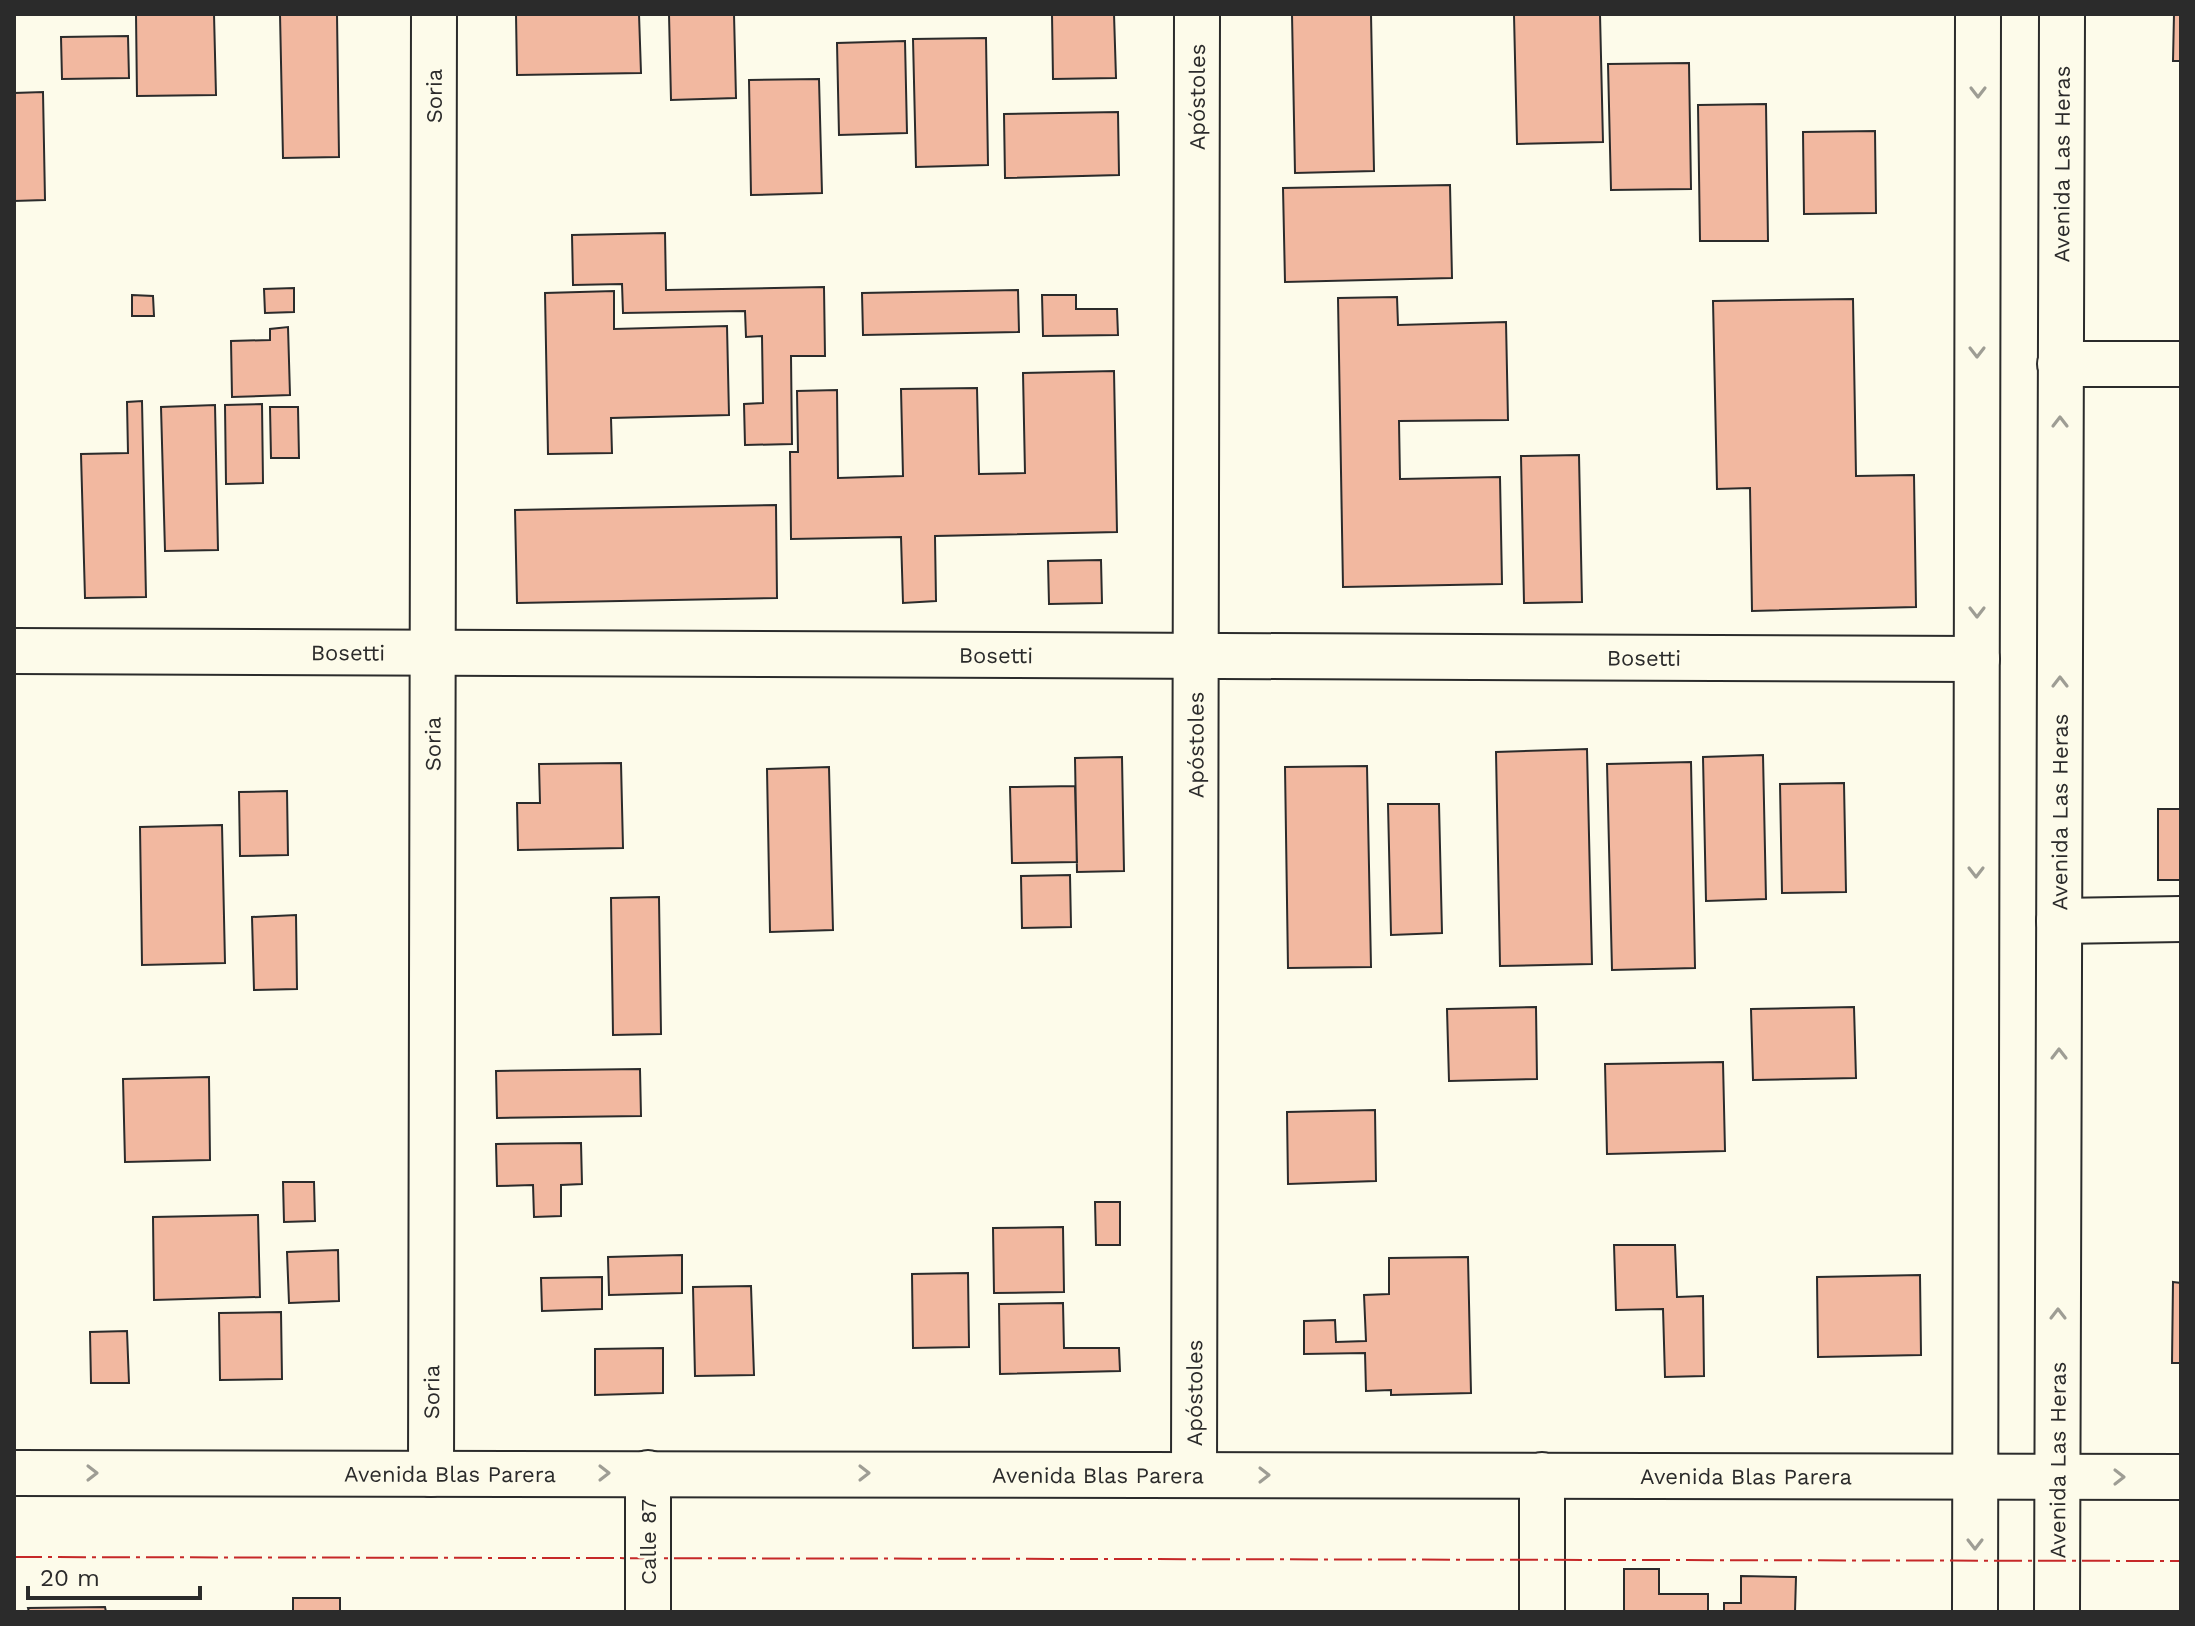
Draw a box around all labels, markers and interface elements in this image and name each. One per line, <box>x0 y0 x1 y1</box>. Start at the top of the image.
street label: Apóstoles <box>1185 44 1210 150</box>
street label: Avenida Las Heras <box>2049 66 2075 262</box>
street label: Soria <box>422 69 447 123</box>
one-way arrow <box>1969 86 1987 99</box>
one-way arrow <box>1968 346 1986 359</box>
one-way arrow <box>2051 415 2069 428</box>
one-way arrow <box>1968 606 1986 619</box>
street label: Bosetti <box>311 640 385 666</box>
street label: Bosetti <box>959 643 1033 668</box>
street label: Bosetti <box>1607 645 1681 671</box>
one-way arrow <box>2051 675 2069 688</box>
street label: Apóstoles <box>1183 692 1209 798</box>
street label: Avenida Las Heras <box>2047 714 2073 910</box>
street label: Soria <box>420 717 446 771</box>
one-way arrow <box>1967 866 1985 879</box>
one-way arrow <box>2050 1047 2068 1060</box>
one-way arrow <box>2049 1307 2067 1320</box>
street label: Apóstoles <box>1182 1340 1207 1446</box>
street label: Avenida Las Heras <box>2045 1362 2071 1558</box>
street label: Soria <box>419 1365 444 1419</box>
street label: Avenida Blas Parera <box>344 1462 556 1487</box>
street label: Avenida Blas Parera <box>992 1463 1204 1488</box>
one-way arrow <box>86 1464 99 1482</box>
one-way arrow <box>598 1464 611 1482</box>
street label: Avenida Blas Parera <box>1640 1464 1852 1489</box>
one-way arrow <box>858 1465 871 1482</box>
one-way arrow <box>1258 1466 1271 1484</box>
one-way arrow <box>2113 1468 2126 1486</box>
street label: Calle 87 <box>636 1499 661 1585</box>
one-way arrow <box>1966 1538 1984 1551</box>
scale bar <box>28 1550 200 1600</box>
text: 20 m <box>40 1564 100 1592</box>

